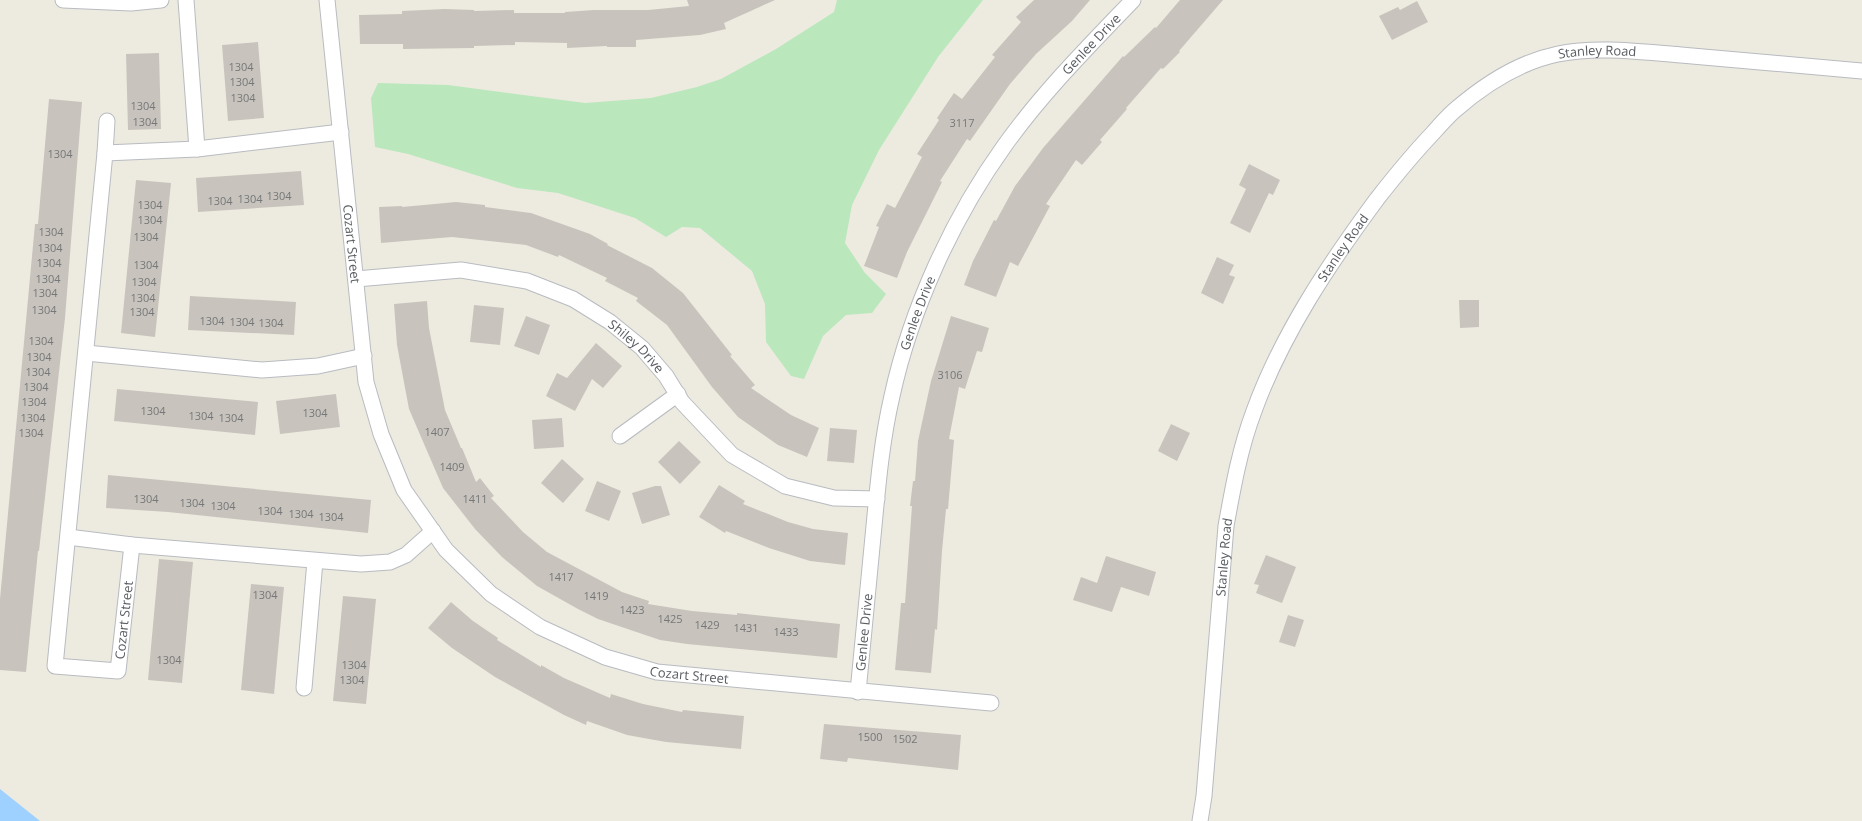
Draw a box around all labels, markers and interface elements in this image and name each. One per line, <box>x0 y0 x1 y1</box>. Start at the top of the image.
street label: Genlee Drive <box>1058 9 1124 78</box>
street label: Stanley Road <box>1556 41 1637 63</box>
house number: 1304 <box>228 59 254 74</box>
house number: 1304 <box>229 74 255 89</box>
house number: 1304 <box>230 90 256 105</box>
house number: 1304 <box>130 98 156 113</box>
house number: 1304 <box>132 114 158 129</box>
house number: 3117 <box>949 115 975 130</box>
house number: 1304 <box>47 146 73 161</box>
house number: 1304 <box>266 188 292 203</box>
house number: 1304 <box>237 191 263 206</box>
house number: 1304 <box>207 193 233 208</box>
house number: 1304 <box>137 197 163 212</box>
street label: Cozart Street <box>339 203 365 284</box>
street label: Stanley Road <box>1313 210 1372 285</box>
house number: 1304 <box>137 212 163 227</box>
house number: 1304 <box>38 224 64 239</box>
house number: 1304 <box>133 229 159 244</box>
house number: 1304 <box>37 240 63 255</box>
house number: 1304 <box>36 255 62 270</box>
house number: 1304 <box>133 257 159 272</box>
house number: 1304 <box>35 271 61 286</box>
street label: Genlee Drive <box>895 273 939 352</box>
house number: 1304 <box>131 274 157 289</box>
house number: 1304 <box>32 285 58 300</box>
house number: 1304 <box>130 290 156 305</box>
house number: 1304 <box>31 302 57 317</box>
house number: 1304 <box>129 304 155 319</box>
house number: 1304 <box>199 313 225 328</box>
house number: 1304 <box>229 314 255 329</box>
house number: 1304 <box>258 315 284 330</box>
street label: Shiley Drive <box>605 315 668 377</box>
house number: 1304 <box>28 333 54 348</box>
house number: 1304 <box>26 349 52 364</box>
house number: 1304 <box>25 364 51 379</box>
house number: 3106 <box>937 367 963 382</box>
house number: 1304 <box>23 379 49 394</box>
house number: 1304 <box>21 394 47 409</box>
house number: 1304 <box>140 403 166 418</box>
house number: 1304 <box>302 405 328 420</box>
house number: 1304 <box>188 408 214 423</box>
house number: 1304 <box>20 410 46 425</box>
house number: 1304 <box>218 410 244 425</box>
house number: 1407 <box>424 424 450 439</box>
house number: 1304 <box>18 425 44 440</box>
house number: 1409 <box>439 459 465 474</box>
house number: 1304 <box>133 491 159 506</box>
house number: 1411 <box>462 491 488 506</box>
house number: 1304 <box>179 495 205 510</box>
house number: 1304 <box>210 498 236 513</box>
house number: 1304 <box>257 503 283 518</box>
house number: 1304 <box>288 506 314 521</box>
house number: 1304 <box>318 509 344 524</box>
street label: Stanley Road <box>1211 516 1236 597</box>
house number: 1417 <box>548 569 574 584</box>
street label: Cozart Street <box>110 579 137 660</box>
house number: 1304 <box>252 587 278 602</box>
house number: 1419 <box>583 588 609 603</box>
street label: Genlee Drive <box>851 593 876 672</box>
house number: 1423 <box>619 602 645 617</box>
house number: 1425 <box>657 611 683 626</box>
house number: 1429 <box>694 617 720 632</box>
house number: 1431 <box>733 620 759 635</box>
house number: 1433 <box>773 624 799 639</box>
house number: 1304 <box>156 652 182 667</box>
house number: 1304 <box>341 657 367 672</box>
street label: Cozart Street <box>648 661 730 688</box>
house number: 1304 <box>339 672 365 687</box>
house number: 1500 <box>857 729 883 744</box>
house number: 1502 <box>892 731 918 746</box>

